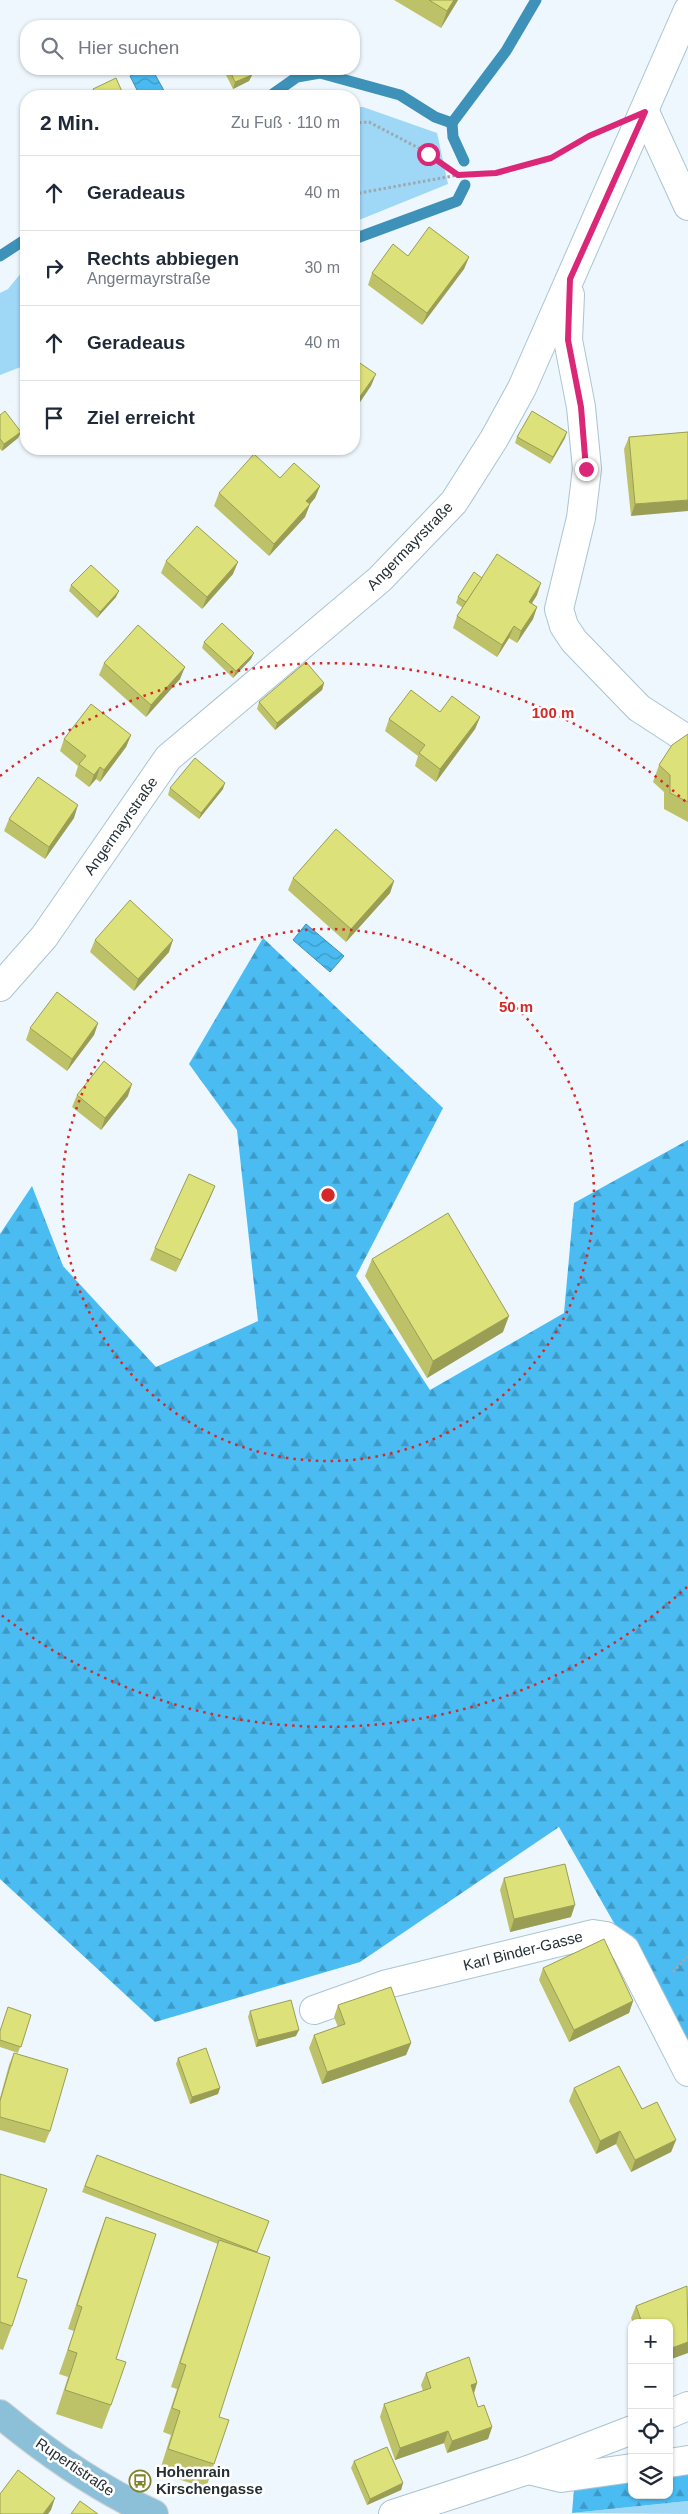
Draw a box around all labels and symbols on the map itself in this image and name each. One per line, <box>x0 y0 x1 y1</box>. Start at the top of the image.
route start <box>417 143 440 166</box>
route end <box>575 458 598 481</box>
street label: Angermayrstraße <box>363 498 456 593</box>
text: 100 m <box>532 704 574 721</box>
street label: Angermayrstraße <box>80 773 161 878</box>
text: 50 m <box>499 998 533 1015</box>
centre of rings <box>319 1186 337 1204</box>
street label: Karl Binder-Gasse <box>461 1927 584 1974</box>
street label: Rupertistraße <box>33 2434 118 2499</box>
place label: Hohenrain Kirschengasse <box>156 2463 263 2497</box>
bus stop icon: Hohenrain Kirschengasse <box>128 2469 152 2493</box>

